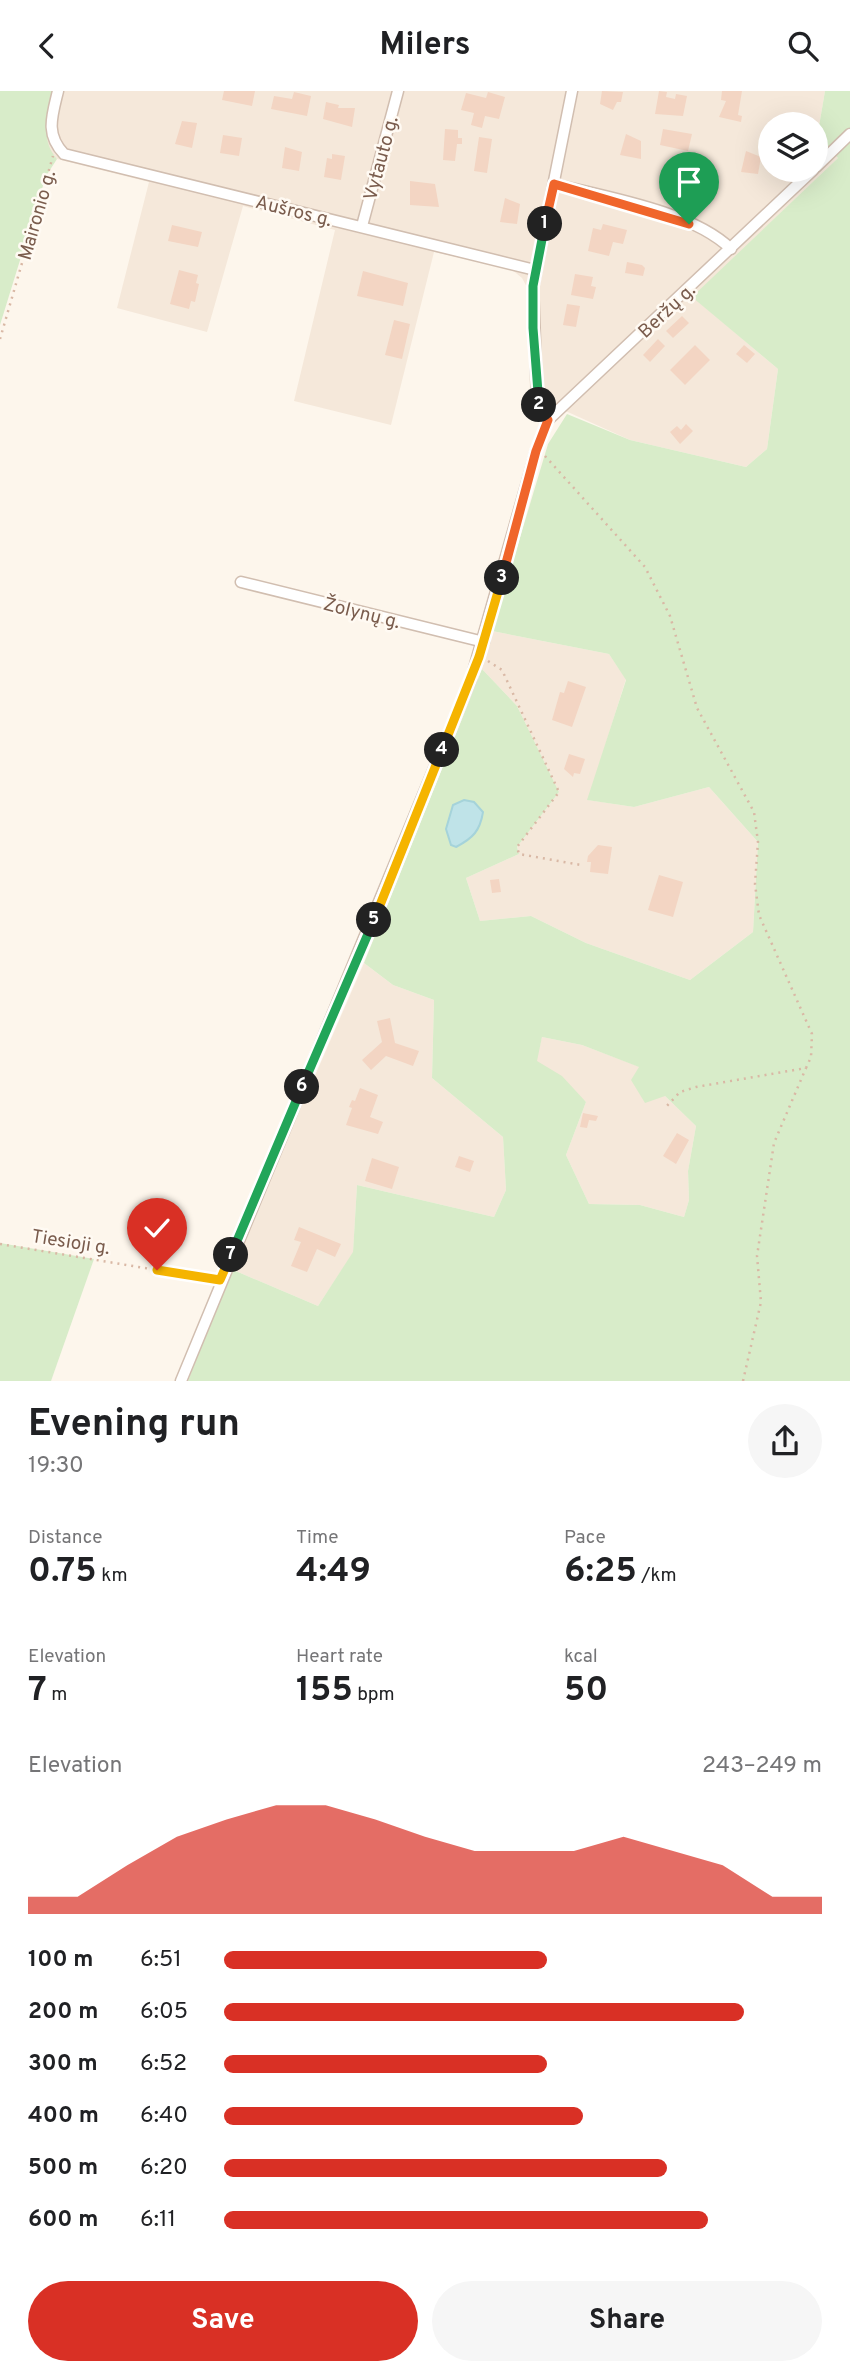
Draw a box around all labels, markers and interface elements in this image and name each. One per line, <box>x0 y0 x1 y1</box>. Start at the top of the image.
text: Milers <box>380 26 471 66</box>
icon: back <box>28 27 66 65</box>
icon: search <box>784 27 822 65</box>
map controls <box>758 112 828 182</box>
button: layers <box>758 112 828 182</box>
street label: Vytauto g. <box>359 114 405 203</box>
pin <box>659 152 719 224</box>
icon: arrive <box>670 163 708 201</box>
street label: Maironio g. <box>14 168 62 263</box>
street label: Aušros g. <box>253 191 334 233</box>
pin: 1 <box>528 207 562 241</box>
text: 1 <box>541 211 548 235</box>
street label: Beržų g. <box>634 279 701 344</box>
pin: 2 <box>522 387 556 423</box>
text: 2 <box>533 392 544 416</box>
pin: 3 <box>484 561 520 595</box>
text: 3 <box>496 565 507 589</box>
street label: Žolynų g. <box>320 592 403 635</box>
pin: 4 <box>424 733 460 767</box>
text: 4 <box>435 737 448 761</box>
pin: 5 <box>356 903 392 937</box>
text: 5 <box>368 907 379 931</box>
pin: 6 <box>284 1069 320 1105</box>
text: 6 <box>296 1074 307 1098</box>
pin <box>127 1198 187 1270</box>
icon: check <box>138 1209 176 1247</box>
street label: Tiesioji g. <box>30 1225 112 1261</box>
pin: 7 <box>214 1237 248 1273</box>
text: 7 <box>225 1242 236 1266</box>
text: Evening run <box>28 1401 240 1450</box>
button: share <box>748 1404 822 1478</box>
text: 19:30 <box>28 1452 84 1481</box>
text: Distance <box>28 1526 103 1550</box>
text: Time <box>296 1526 339 1550</box>
text: Pace <box>564 1526 606 1550</box>
text: 0.75 <box>28 1550 97 1594</box>
text: 4:49 <box>296 1550 371 1594</box>
text: 6:25 <box>564 1550 637 1594</box>
text: km <box>97 1564 128 1588</box>
text: /km <box>637 1564 677 1588</box>
text: Elevation <box>28 1645 106 1669</box>
text: Heart rate <box>296 1645 383 1669</box>
text: kcal <box>564 1645 598 1669</box>
text: 7 <box>28 1669 47 1713</box>
text: 155 <box>296 1669 353 1713</box>
text: 50 <box>564 1669 608 1713</box>
text: m <box>47 1683 67 1707</box>
text: bpm <box>353 1683 395 1707</box>
text: Elevation <box>28 1752 123 1781</box>
text: 243–249 m <box>702 1752 822 1781</box>
text: 100 m <box>28 1946 93 1975</box>
text: 6:51 <box>140 1946 182 1975</box>
text: 200 m <box>28 1998 98 2027</box>
text: 6:05 <box>140 1998 188 2027</box>
text: 300 m <box>28 2050 98 2079</box>
text: 6:52 <box>140 2050 187 2079</box>
text: 400 m <box>28 2102 99 2131</box>
text: 6:40 <box>140 2102 188 2131</box>
text: 500 m <box>28 2154 98 2183</box>
text: 6:20 <box>140 2154 188 2183</box>
text: 600 m <box>28 2206 98 2235</box>
text: 6:11 <box>140 2206 176 2235</box>
button: Save <box>28 2281 418 2361</box>
button: Share <box>432 2281 822 2361</box>

